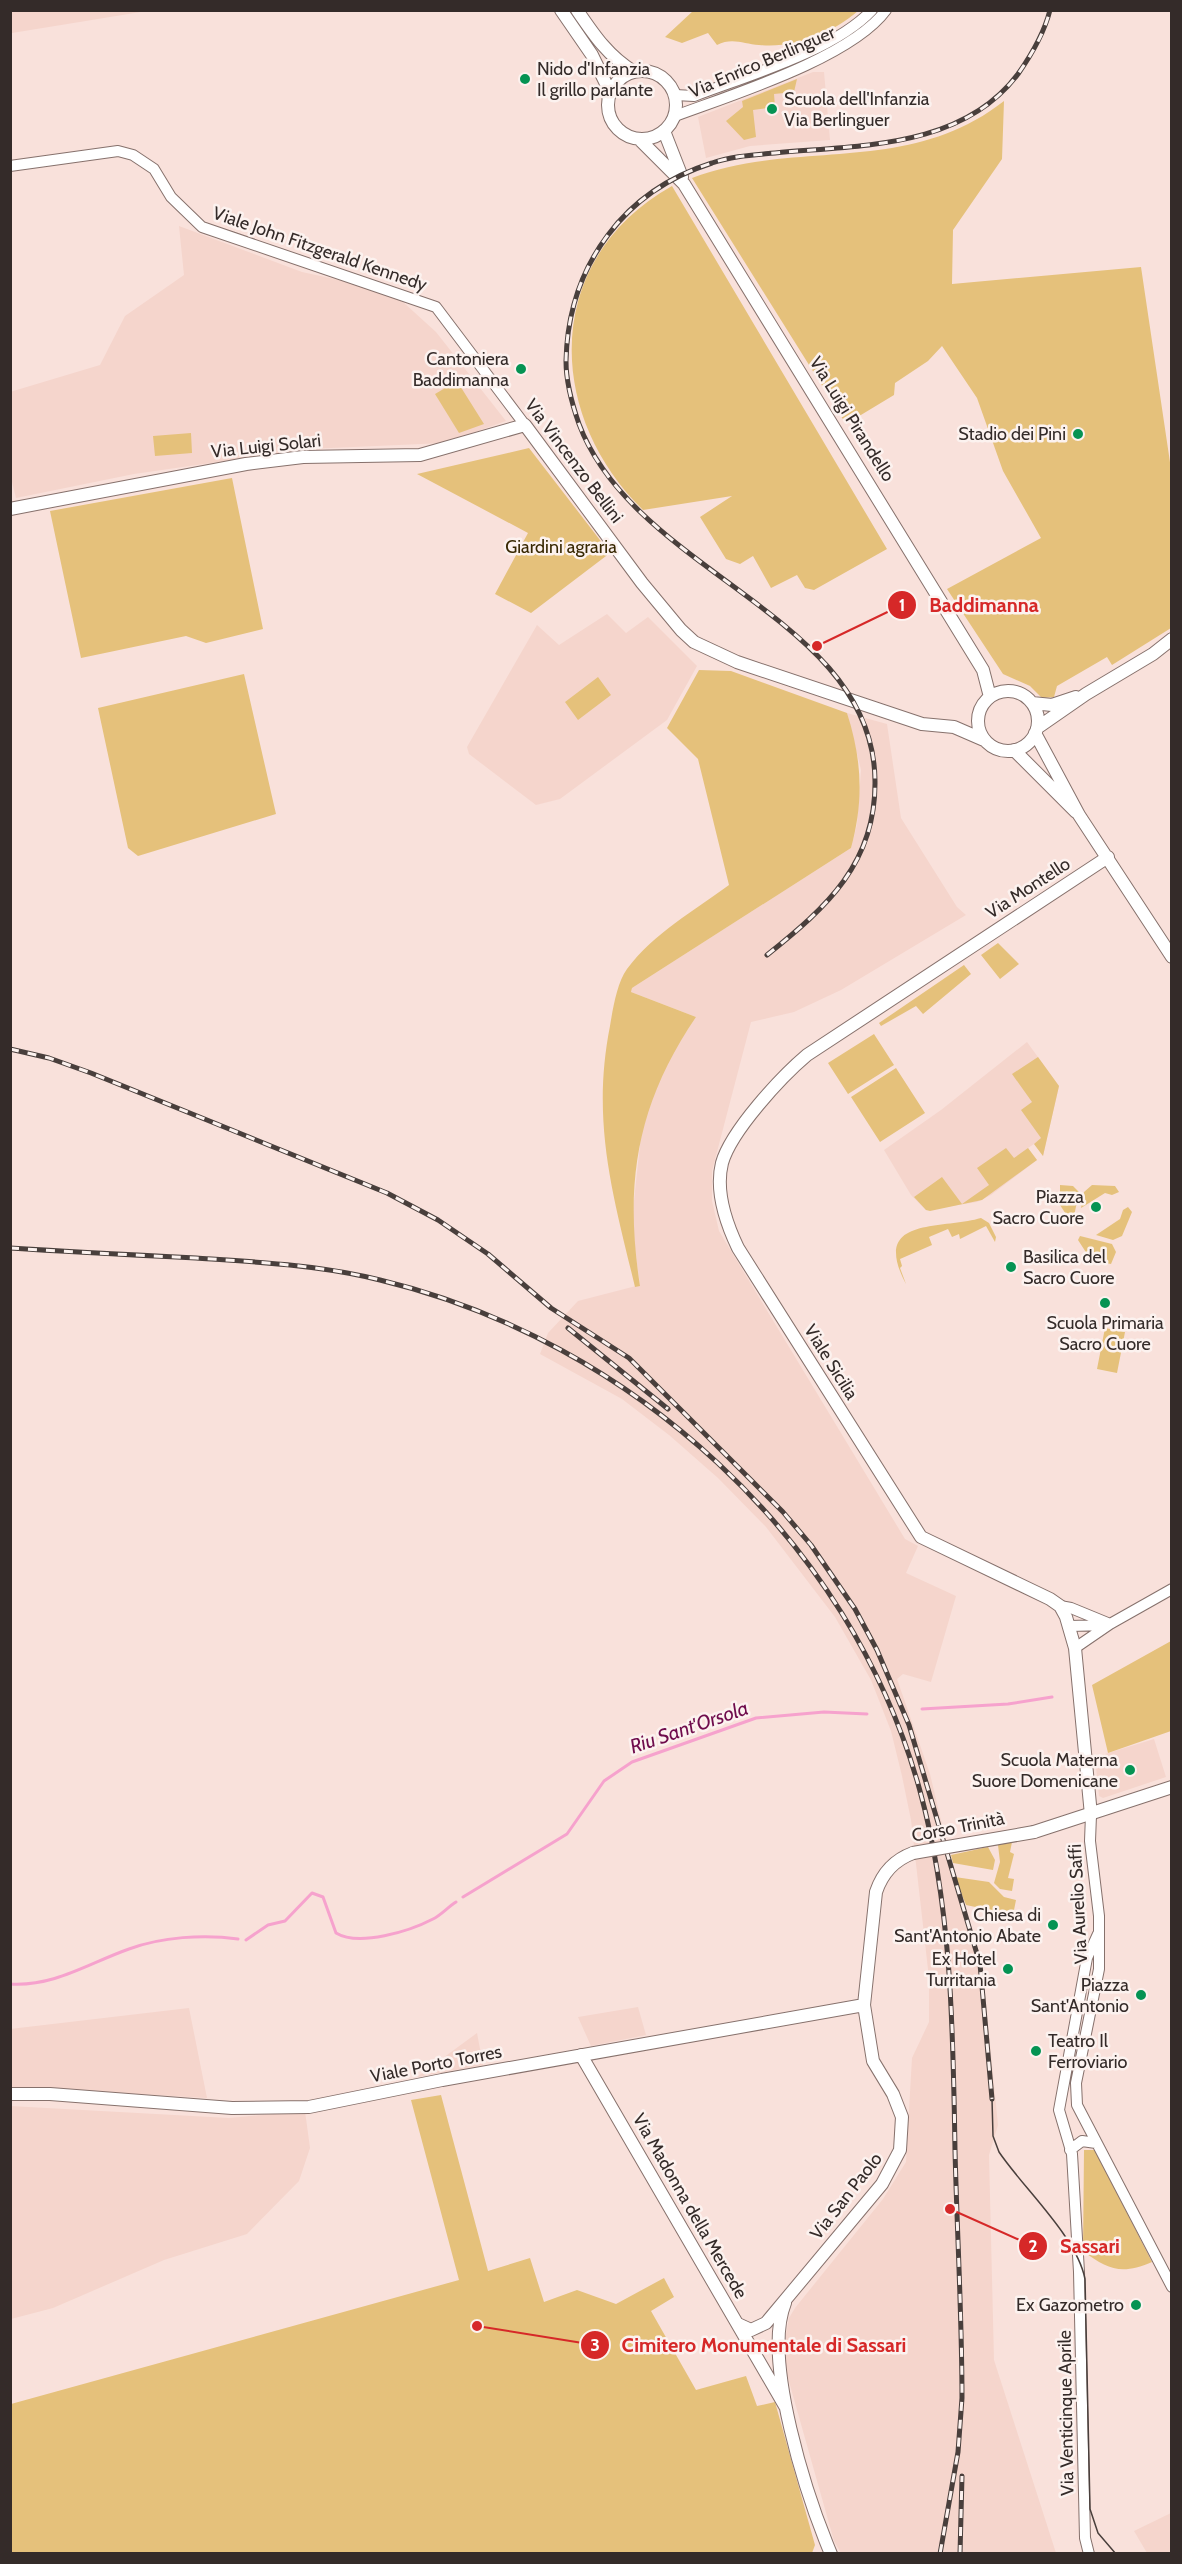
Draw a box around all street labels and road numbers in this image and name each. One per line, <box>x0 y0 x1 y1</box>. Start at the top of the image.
street label: Via Enrico Berlinguer <box>686 21 839 103</box>
street label: Viale John Fitzgerald Kennedy <box>210 202 430 296</box>
street label: Via Luigi Pirandello <box>805 352 899 486</box>
street label: Via Vincenzo Bellini <box>520 395 628 527</box>
street label: Via Luigi Solari <box>210 429 322 463</box>
street label: Via Montello <box>982 853 1074 923</box>
street label: Viale Sicilia <box>799 1320 863 1404</box>
street label: Corso Trinità <box>910 1807 1007 1847</box>
street label: Via Aurelio Saffi <box>1064 1843 1092 1965</box>
street label: Viale Porto Torres <box>369 2040 503 2088</box>
street label: Via Madonna della Mercede <box>628 2110 752 2302</box>
street label: Via San Paolo <box>805 2148 887 2244</box>
street label: Via Venticinque Aprile <box>1054 2330 1078 2496</box>

